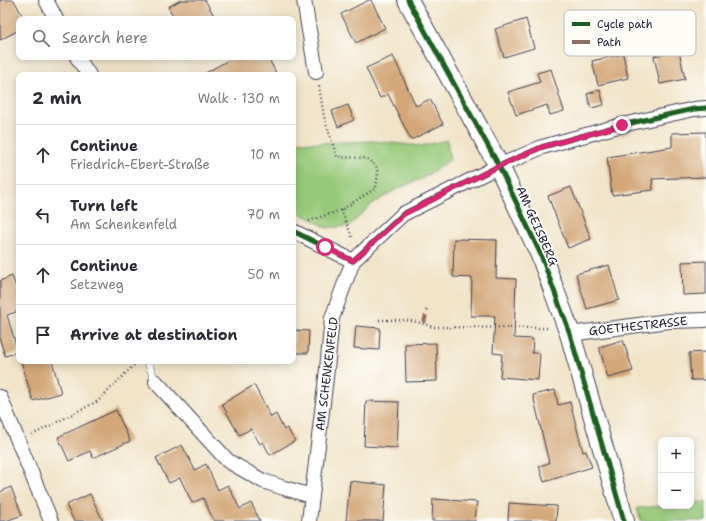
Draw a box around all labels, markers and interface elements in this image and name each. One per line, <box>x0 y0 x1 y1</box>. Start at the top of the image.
legend <box>564 10 696 56</box>
search box <box>16 16 296 60</box>
text: Cycle path <box>597 17 653 32</box>
icon: search <box>30 27 52 49</box>
text: Search here <box>62 28 148 48</box>
text: Path <box>597 35 621 50</box>
text: 2 min <box>32 87 82 109</box>
text: Walk · 130 m <box>198 90 280 107</box>
route end <box>613 116 631 134</box>
text: Continue <box>70 136 138 156</box>
icon: ahead <box>32 144 54 166</box>
text: 10 m <box>250 146 280 163</box>
text: Friedrich-Ebert-Straße <box>70 156 210 173</box>
street label: AM GEISBERG <box>512 184 562 268</box>
text: Turn left <box>70 196 138 216</box>
icon: left <box>32 204 54 226</box>
text: 70 m <box>246 206 280 223</box>
text: Am Schenkenfeld <box>70 216 177 233</box>
route start <box>316 238 334 256</box>
text: Continue <box>70 256 138 276</box>
icon: ahead <box>32 264 54 286</box>
text: 50 m <box>247 266 280 283</box>
text: Setzweg <box>70 276 124 293</box>
street label: GOETHESTRASSE <box>588 313 688 339</box>
street label: AM SCHENKENFELD <box>312 316 342 432</box>
icon: arrive <box>32 324 54 346</box>
text: Arrive at destination <box>70 325 238 345</box>
map controls <box>658 437 694 509</box>
button: + <box>658 437 694 473</box>
button: − <box>658 473 694 509</box>

